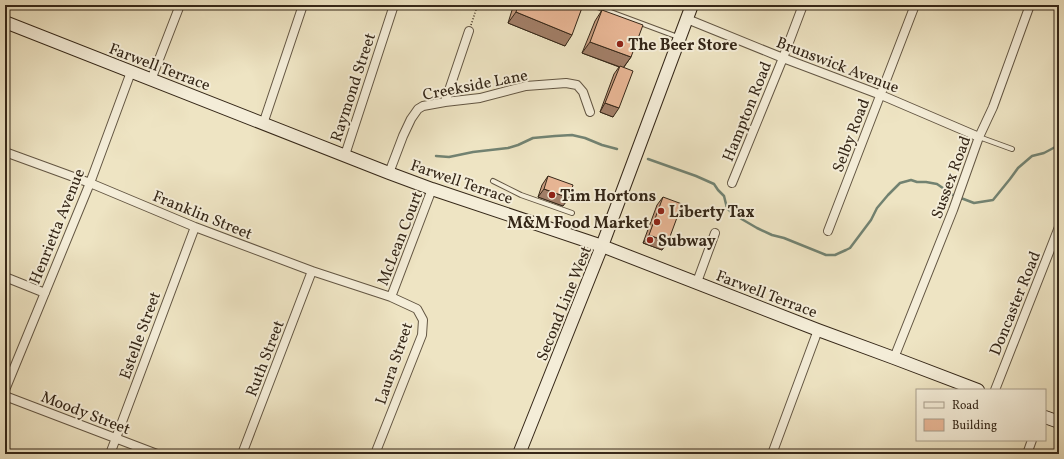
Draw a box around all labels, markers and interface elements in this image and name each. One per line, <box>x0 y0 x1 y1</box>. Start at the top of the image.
street label: Raymond Street <box>326 30 382 145</box>
street label: Brunswick Avenue <box>773 32 902 99</box>
place label: The Beer Store <box>628 35 737 57</box>
street label: Farwell Terrace <box>105 38 213 97</box>
marker: The Beer Store <box>615 39 625 49</box>
street label: Hampton Road <box>718 58 778 165</box>
street label: Creekside Lane <box>421 65 530 107</box>
street label: Selby Road <box>828 96 876 176</box>
street label: Sussex Road <box>927 133 977 222</box>
street label: Farwell Terrace <box>407 155 515 211</box>
street label: Henrietta Avenue <box>25 166 91 288</box>
street label: Franklin Street <box>149 186 256 246</box>
place label: Tim Hortons <box>560 186 656 208</box>
street label: McLean Court <box>373 188 429 289</box>
marker: Tim Hortons <box>547 190 557 200</box>
place label: Liberty Tax <box>669 202 754 224</box>
marker: Liberty Tax <box>656 206 666 216</box>
place label: M&M Food Market <box>507 213 649 235</box>
marker: M&M Food Market <box>652 217 662 227</box>
place label: Subway <box>658 231 716 253</box>
marker: Subway <box>645 235 655 245</box>
street label: Second Line West <box>532 243 598 365</box>
street label: Doncaster Road <box>985 248 1047 359</box>
street label: Farwell Terrace <box>712 265 820 324</box>
street label: Estelle Street <box>115 288 167 383</box>
street label: Ruth Street <box>241 317 291 400</box>
street label: Laura Street <box>371 319 419 408</box>
street label: Moody Street <box>37 387 133 441</box>
legend <box>916 389 1046 441</box>
text: Road <box>952 398 979 414</box>
text: Building <box>952 418 997 434</box>

